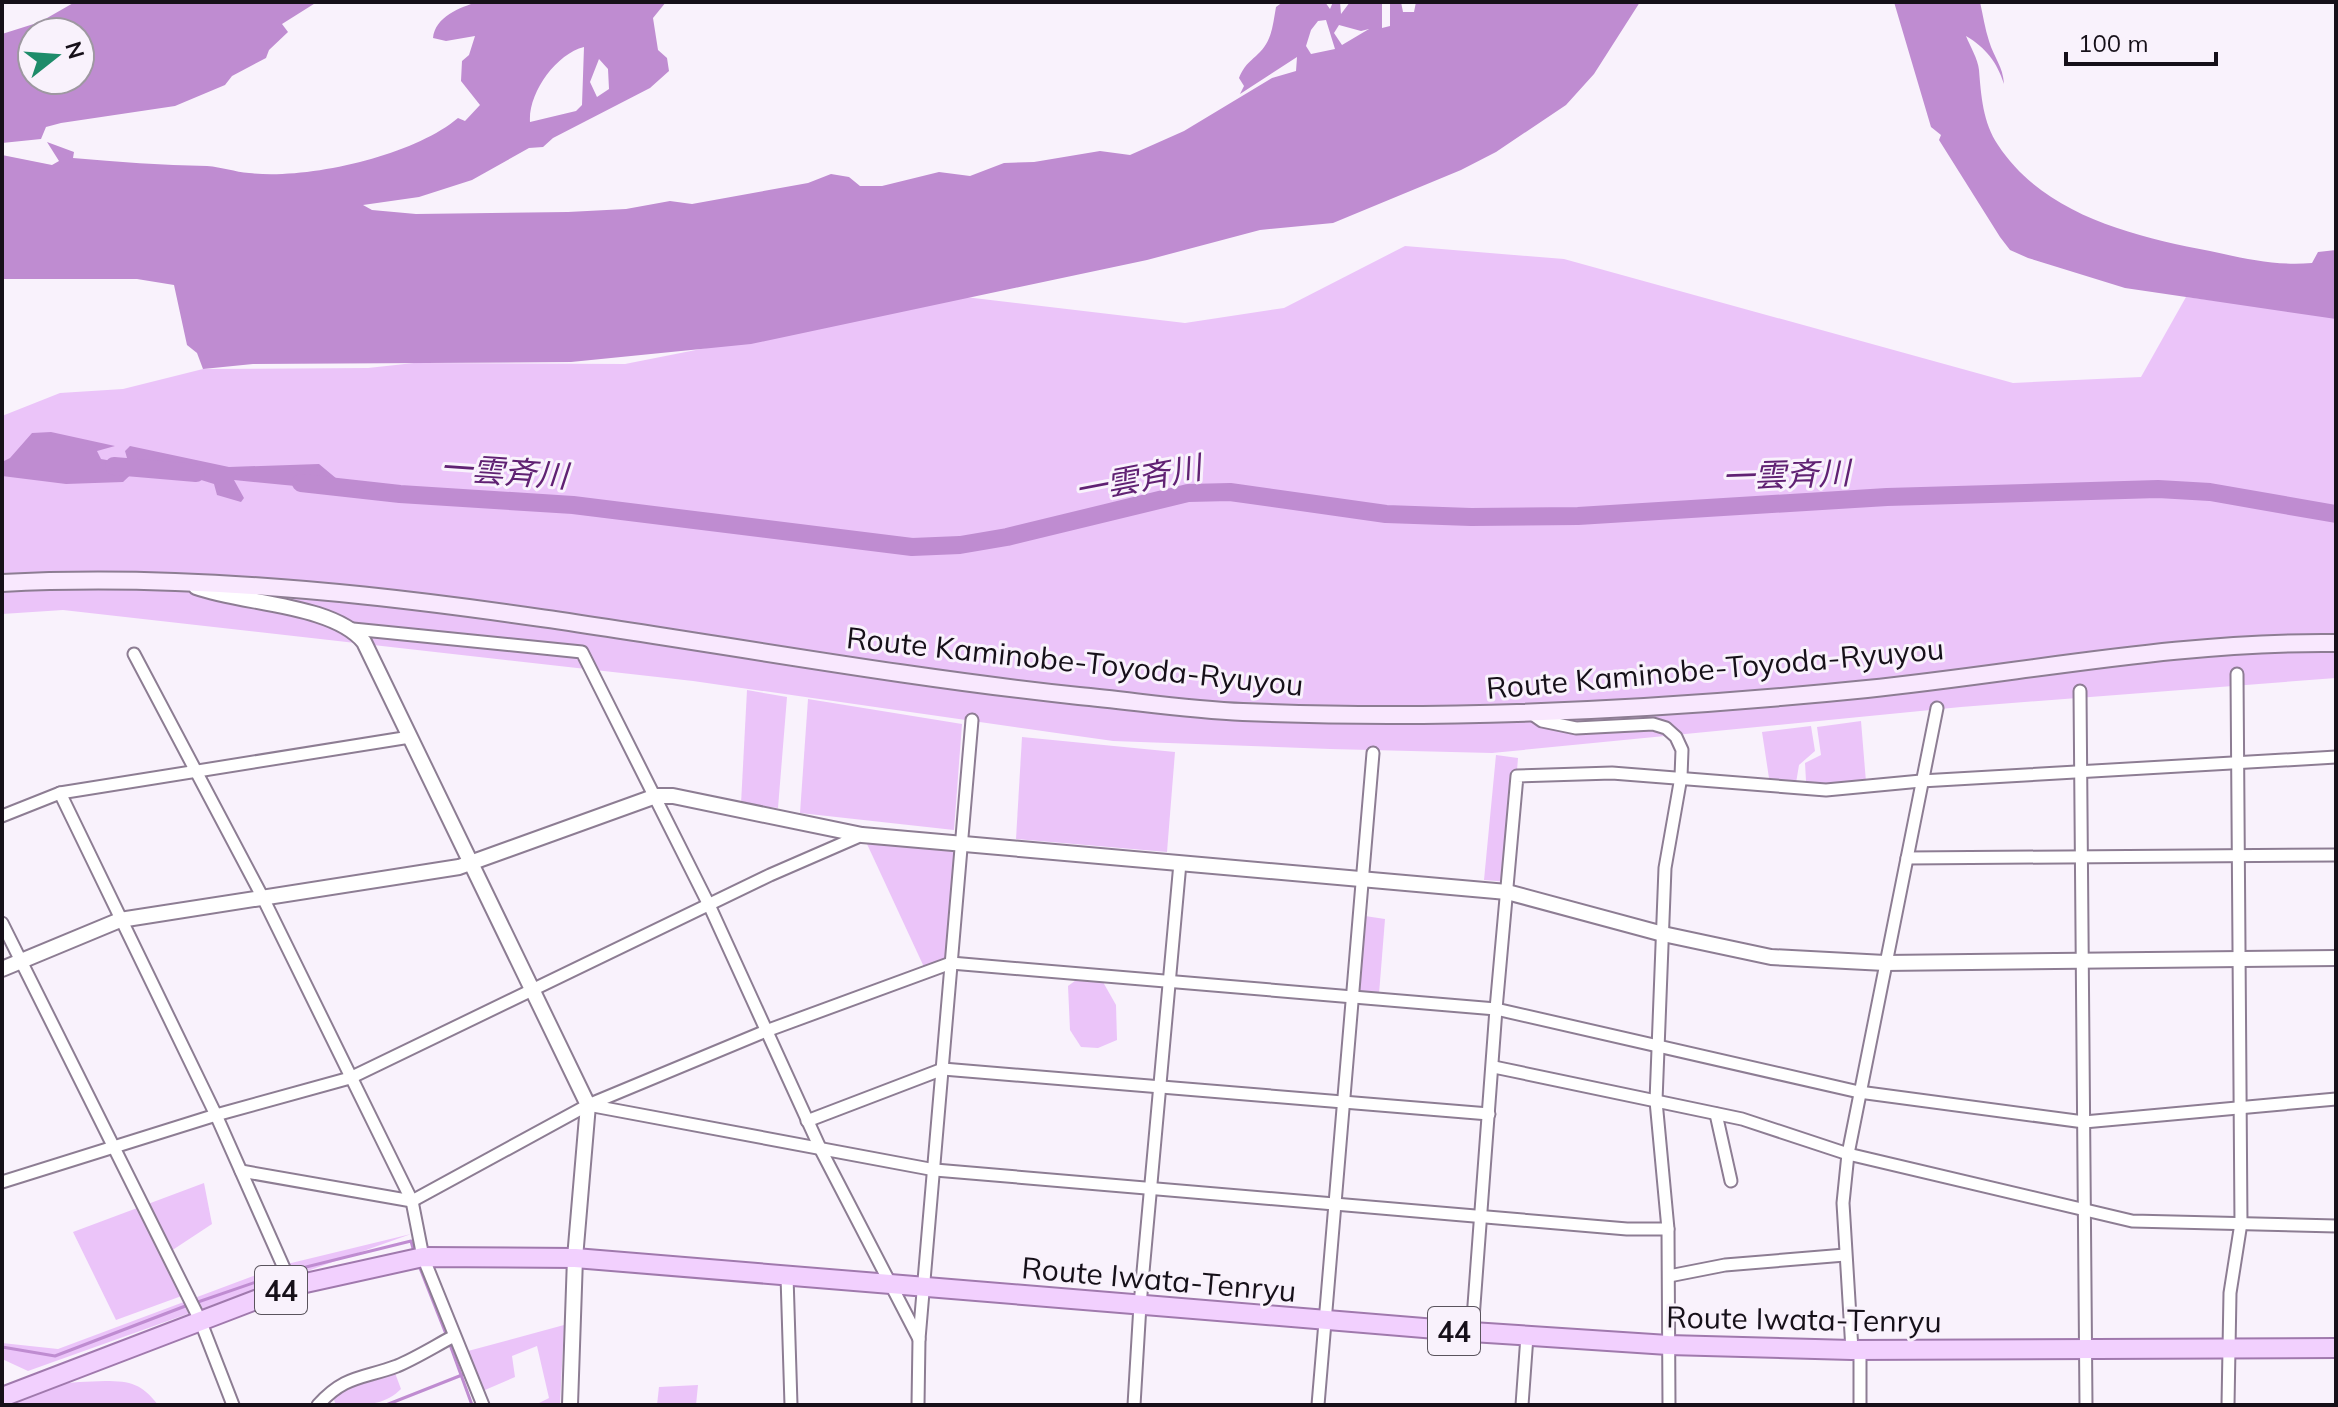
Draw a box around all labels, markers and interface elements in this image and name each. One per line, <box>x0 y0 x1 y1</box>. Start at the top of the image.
north arrow <box>16 16 96 96</box>
scale bar <box>2066 16 2216 66</box>
text: 100 m <box>2078 28 2149 58</box>
text: N <box>59 38 91 62</box>
water label: 一雲斉川 <box>1071 446 1208 510</box>
water label: 一雲斉川 <box>439 447 572 496</box>
water label: 一雲斉川 <box>1721 452 1854 496</box>
street label: Route Kaminobe-Toyoda-Ryuyou <box>845 618 1305 704</box>
street label: Route Kaminobe-Toyoda-Ryuyou <box>1485 629 1945 707</box>
street label: Route Iwata-Tenryu <box>1020 1248 1298 1310</box>
road number: 44 <box>255 1266 307 1314</box>
street label: Route Iwata-Tenryu <box>1666 1298 1942 1340</box>
road number: 44 <box>1428 1307 1480 1355</box>

